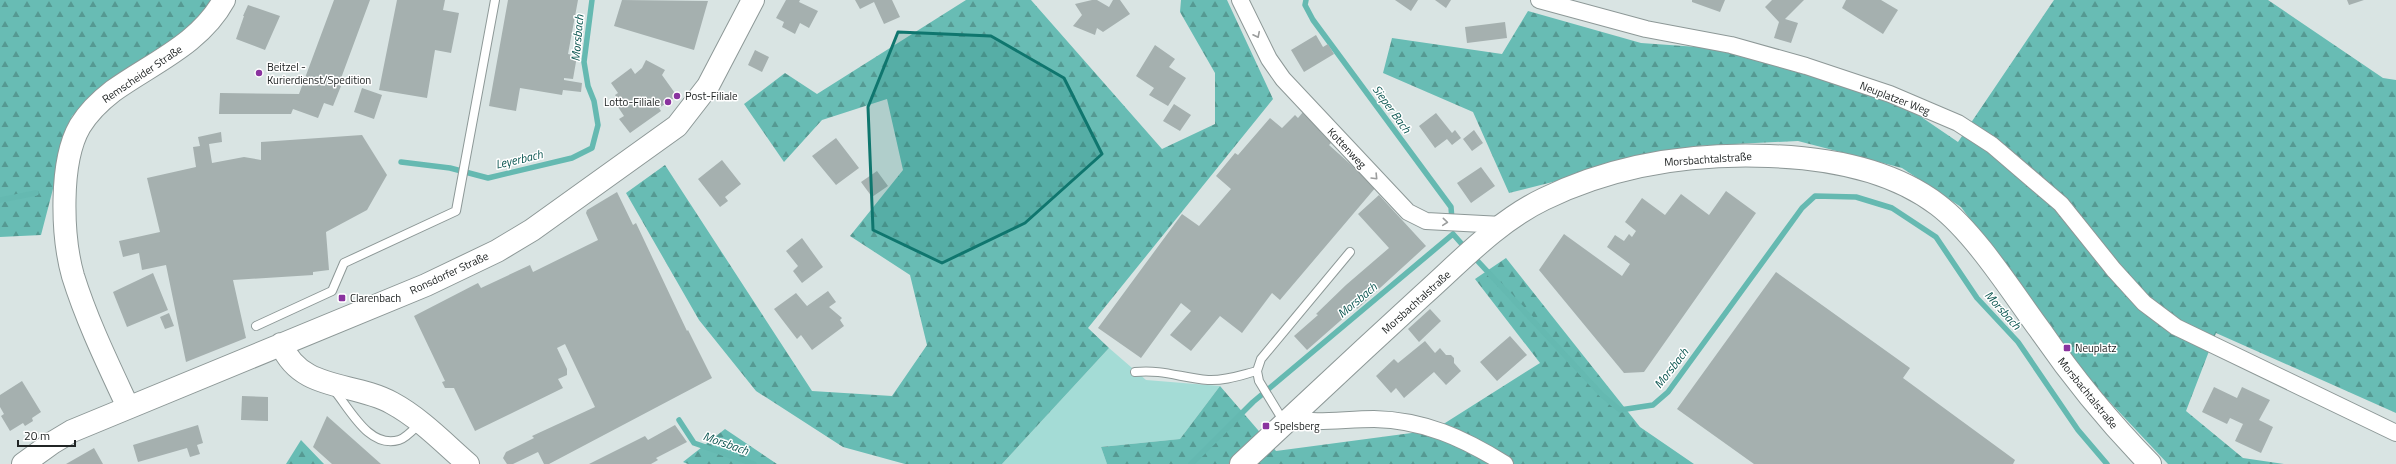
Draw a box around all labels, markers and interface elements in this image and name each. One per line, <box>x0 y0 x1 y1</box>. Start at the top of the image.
water label: Morsbach <box>565 13 589 62</box>
one-way arrow <box>1252 31 1260 38</box>
street label: Remscheider Straße <box>99 41 186 107</box>
place label: Beitzel - Kurierdienst/Spedition <box>267 59 371 88</box>
marker: Beitzel - Kurierdienst/Spedition <box>254 68 264 78</box>
street label: Neuplatzer Weg <box>1858 77 1933 119</box>
water label: Sieper Bach <box>1368 81 1417 138</box>
place label: Post-Filiale <box>685 88 738 104</box>
marker: Post-Filiale <box>672 91 682 101</box>
place label: Lotto-Filiale <box>604 94 660 110</box>
marker: Lotto-Filiale <box>663 97 673 107</box>
street label: Kottenweg <box>1324 124 1370 172</box>
water label: Leyerbach <box>493 144 545 174</box>
street label: Morsbachtalstraße <box>1664 148 1753 170</box>
one-way arrow <box>1371 172 1378 180</box>
one-way arrow <box>1442 218 1448 227</box>
street label: Ronsdorfer Straße <box>407 248 491 298</box>
street label: Morsbachtalstraße <box>1378 266 1454 337</box>
water label: Morsbach <box>1333 277 1382 322</box>
water label: Morsbach <box>1980 286 2026 335</box>
place label: Clarenbach <box>350 290 401 306</box>
marker: Clarenbach <box>337 293 347 303</box>
place label: Neuplatz <box>2075 340 2117 356</box>
water label: Morsbach <box>1649 343 1694 392</box>
marker: Neuplatz <box>2062 343 2072 353</box>
street label: Morsbachtalstraße <box>2054 354 2122 433</box>
place label: Spelsberg <box>1274 418 1320 434</box>
marker: Spelsberg <box>1261 421 1271 431</box>
scale bar <box>18 422 75 448</box>
text: 20 m <box>24 426 50 445</box>
water label: Morsbach <box>701 426 752 460</box>

